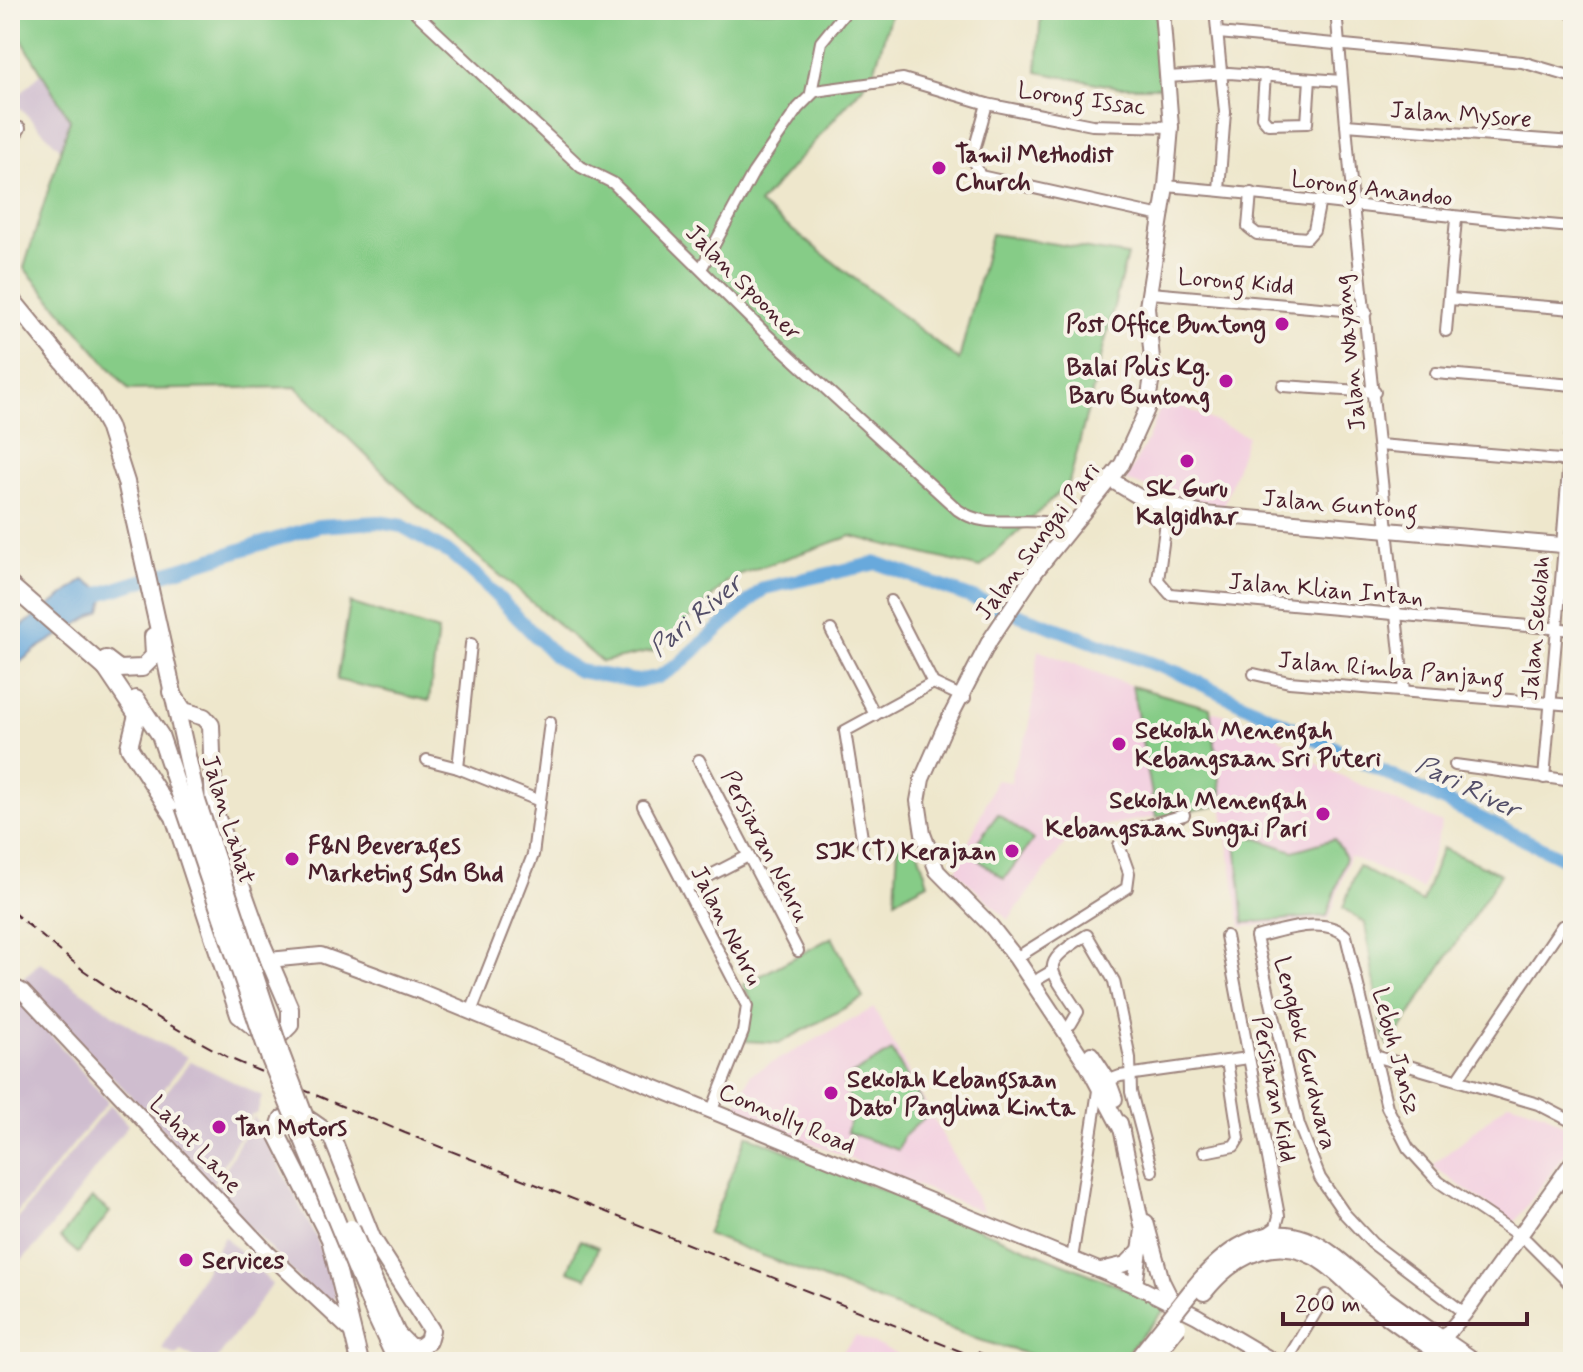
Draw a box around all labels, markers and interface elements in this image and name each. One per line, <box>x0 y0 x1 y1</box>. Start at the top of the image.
street label: Lorong Issac <box>1015 75 1148 127</box>
street label: Jalan Mysore <box>1389 95 1533 136</box>
place label: Tamil Methodist Church <box>955 140 1114 199</box>
marker: Tamil Methodist Church <box>930 159 948 177</box>
street label: Lorong Anandoo <box>1289 164 1454 218</box>
street label: Jalan Spooner <box>678 218 808 348</box>
street label: Lorong Kidd <box>1176 262 1295 306</box>
street label: Jalan Wayang <box>1327 273 1374 433</box>
place label: Post Office Buntong <box>1066 310 1266 344</box>
marker: Post Office Buntong <box>1273 315 1291 333</box>
place label: Balai Polis Kg. Baru Buntong <box>1067 353 1210 413</box>
marker: Balai Polis Kg. Baru Buntong <box>1217 372 1235 390</box>
marker: SK Guru Kalgidhar <box>1178 452 1196 470</box>
street label: Jalan Sungai Pari <box>969 457 1109 628</box>
place label: SK Guru Kalgidhar <box>1136 474 1239 536</box>
street label: Jalan Guntong <box>1261 483 1419 531</box>
street label: Jalan Sekolah <box>1515 554 1558 702</box>
water label: Pari River <box>643 566 752 665</box>
street label: Jalan Klian Intan <box>1227 567 1425 614</box>
street label: Jalan Rimba Panjang <box>1276 645 1505 699</box>
place label: Sekolah Menengah Kebangsaan Sri Puteri <box>1135 716 1381 776</box>
marker: Sekolah Menengah Kebangsaan Sri Puteri <box>1110 735 1128 753</box>
water label: Pari River <box>1410 748 1527 829</box>
street label: Jalan Lahat <box>193 751 262 888</box>
street label: Persiaran Nehru <box>713 765 816 928</box>
place label: Sekolah Menengah Kebangsaan Sungai Pari <box>1045 786 1307 848</box>
marker: Sekolah Menengah Kebangsaan Sungai Pari <box>1314 805 1332 823</box>
place label: F&N Beverages Marketing Sdn Bhd <box>308 831 504 893</box>
place label: SJK (T) Kerajaan <box>816 837 996 869</box>
marker: SJK (T) Kerajaan <box>1003 842 1021 860</box>
marker: F&N Beverages Marketing Sdn Bhd <box>283 850 301 868</box>
street label: Jalan Nehru <box>682 861 769 991</box>
street label: Lengkok Gurdwara <box>1264 954 1344 1154</box>
street label: Lebuh Jansz <box>1364 985 1427 1118</box>
street label: Persiaran Kidd <box>1244 1013 1303 1165</box>
place label: Sekolah Kebangsaan Dato' Panglima Kinta <box>847 1065 1076 1127</box>
street label: Connolly Road <box>713 1077 859 1162</box>
marker: Sekolah Kebangsaan Dato' Panglima Kinta <box>822 1084 840 1102</box>
street label: Lahat Lane <box>142 1090 248 1201</box>
place label: Tan Motors <box>235 1113 348 1144</box>
marker: Tan Motors <box>210 1118 228 1136</box>
place label: Services <box>202 1246 285 1277</box>
marker: Services <box>177 1251 195 1269</box>
scale bar <box>1283 1276 1527 1326</box>
text: 200 m <box>1295 1290 1361 1321</box>

